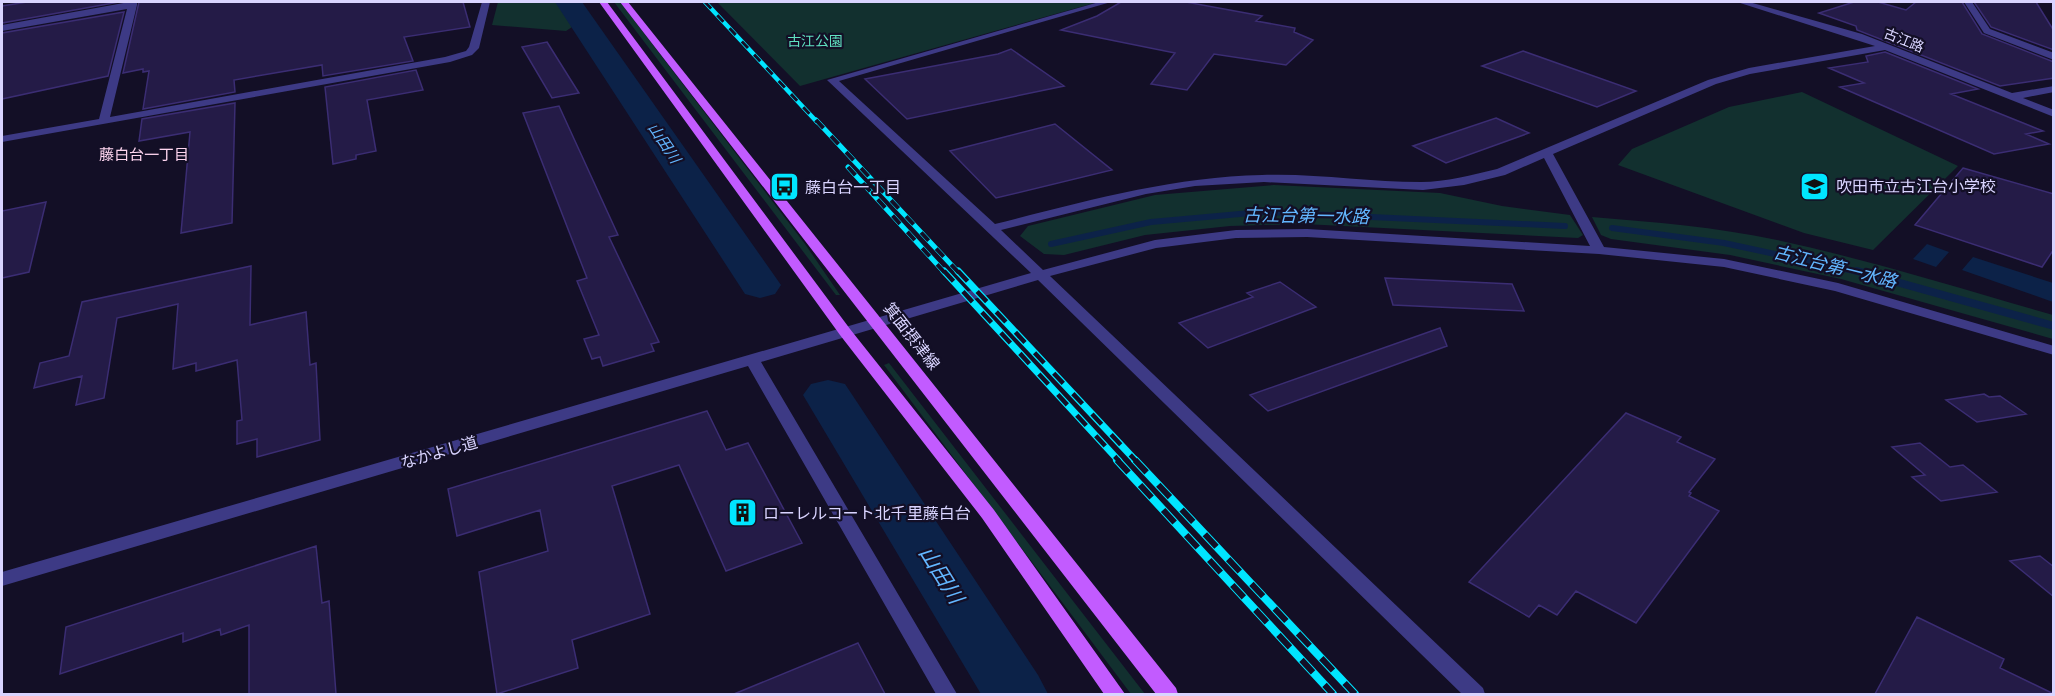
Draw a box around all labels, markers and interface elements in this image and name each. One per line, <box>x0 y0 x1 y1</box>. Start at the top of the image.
street label: 古江路 <box>1881 25 1926 56</box>
park label: 古江公園 <box>787 33 843 50</box>
water label: 山田川 <box>643 119 685 169</box>
district label: 藤白台一丁目 <box>99 146 189 165</box>
school or university icon: 吹田市立古江台小学校 <box>1799 170 1831 202</box>
bus stop icon: 藤白台一丁目 <box>768 171 800 203</box>
place label: 吹田市立古江台小学校 <box>1836 178 1996 197</box>
place label: 藤白台一丁目 <box>805 179 901 198</box>
water label: 古江台第一水路 <box>1243 205 1371 228</box>
water label: 古江台第一水路 <box>1771 242 1900 293</box>
street label: 箕面摂津線 <box>879 300 943 374</box>
street label: なかよし道 <box>399 433 480 473</box>
building icon: ローレルコート北千里藤白台 <box>726 497 758 529</box>
place label: ローレルコート北千里藤白台 <box>763 505 971 524</box>
water label: 山田川 <box>913 542 969 610</box>

